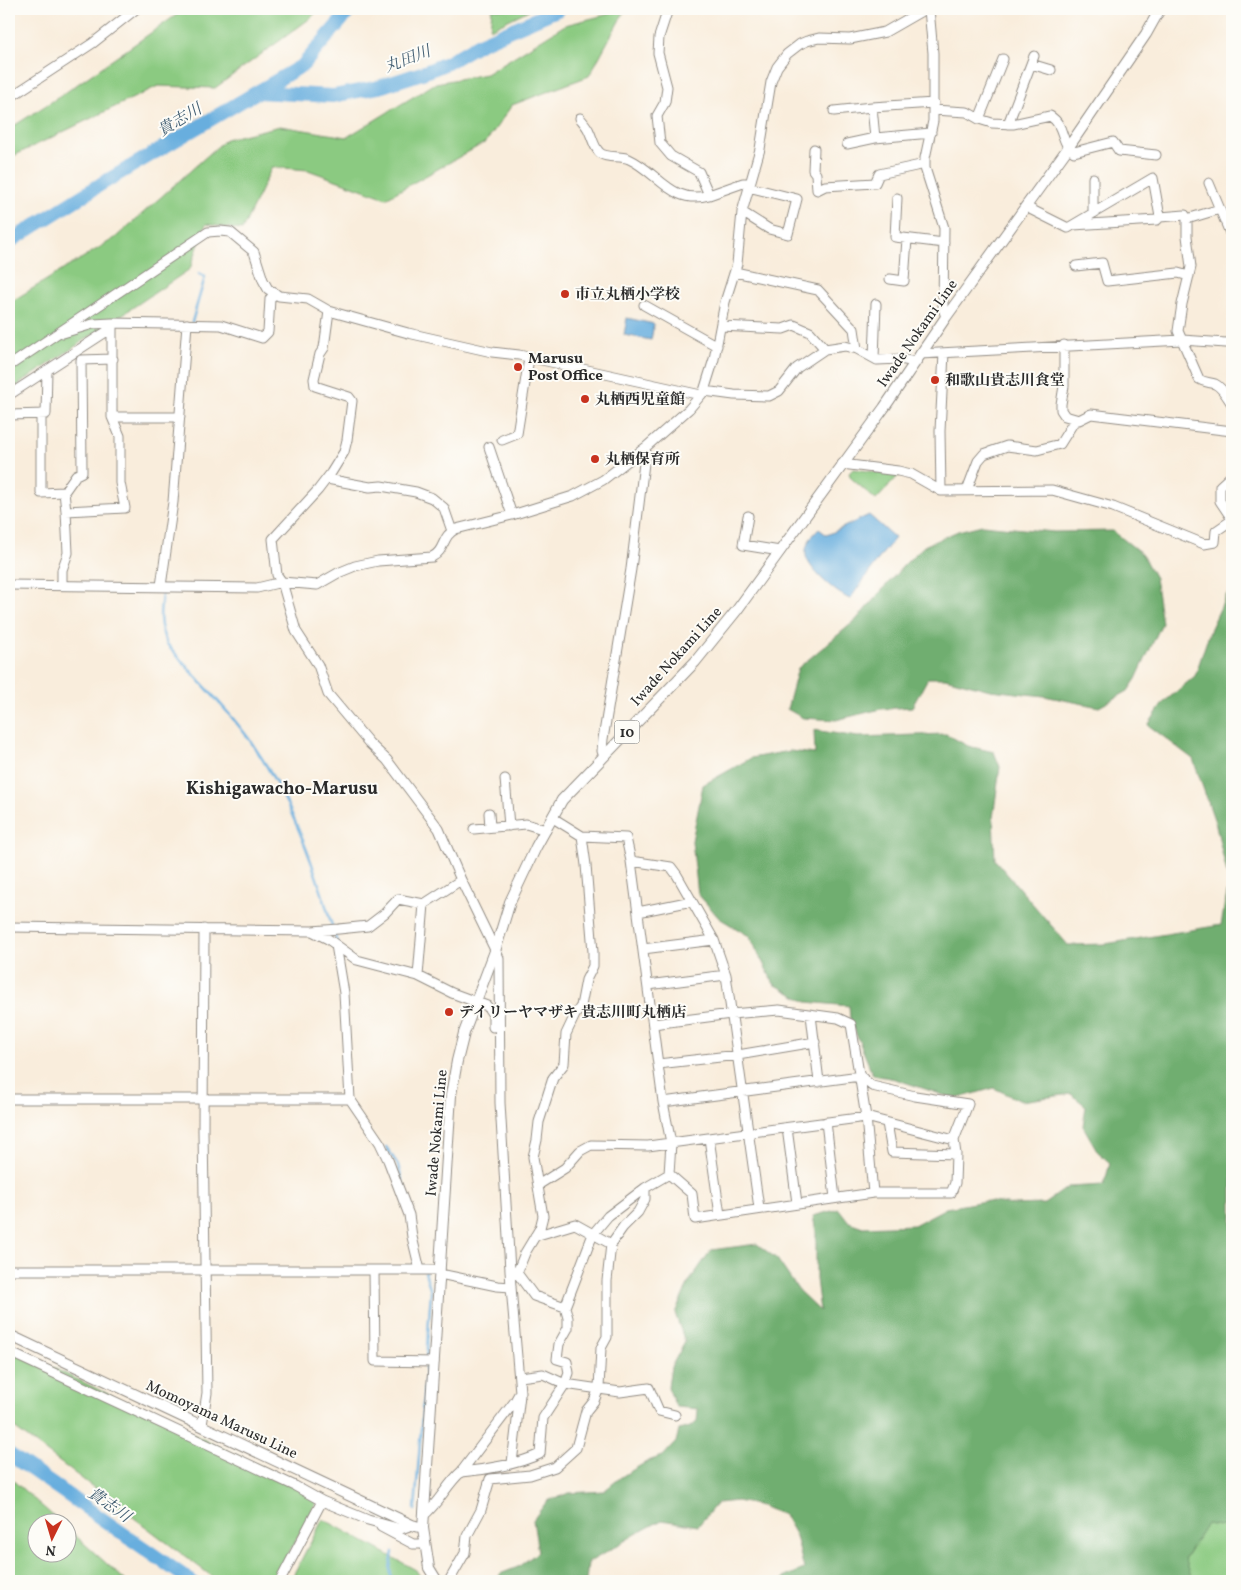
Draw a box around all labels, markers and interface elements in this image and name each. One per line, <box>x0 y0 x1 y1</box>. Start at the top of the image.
water label: 丸田川 <box>381 40 436 79</box>
water label: 貴志川 <box>154 98 208 143</box>
street label: Iwade Nokami Line <box>873 276 963 392</box>
place label: 市立丸栖小学校 <box>575 285 680 306</box>
marker: 市立丸栖小学校 <box>559 288 571 300</box>
place label: Marusu Post Office <box>528 349 603 387</box>
marker: Marusu Post Office <box>512 361 524 373</box>
place label: 和歌山貴志川食堂 <box>945 371 1065 392</box>
marker: 和歌山貴志川食堂 <box>929 374 941 386</box>
place label: 丸栖西児童館 <box>595 390 685 411</box>
marker: 丸栖西児童館 <box>579 393 591 405</box>
place label: 丸栖保育所 <box>605 450 680 471</box>
marker: 丸栖保育所 <box>589 453 601 465</box>
street label: Iwade Nokami Line <box>627 603 728 711</box>
road number: 10 <box>614 720 640 744</box>
district label: Kishigawacho-Marusu <box>186 777 378 802</box>
place label: デイリーヤマザキ 貴志川町丸栖店 <box>459 1003 686 1024</box>
marker: デイリーヤマザキ 貴志川町丸栖店 <box>443 1006 455 1018</box>
street label: Iwade Nokami Line <box>421 1069 454 1197</box>
street label: Momoyama Marusu Line <box>142 1376 301 1465</box>
water label: 貴志川 <box>83 1483 136 1530</box>
north arrow <box>28 1512 78 1562</box>
text: N <box>45 1540 57 1559</box>

